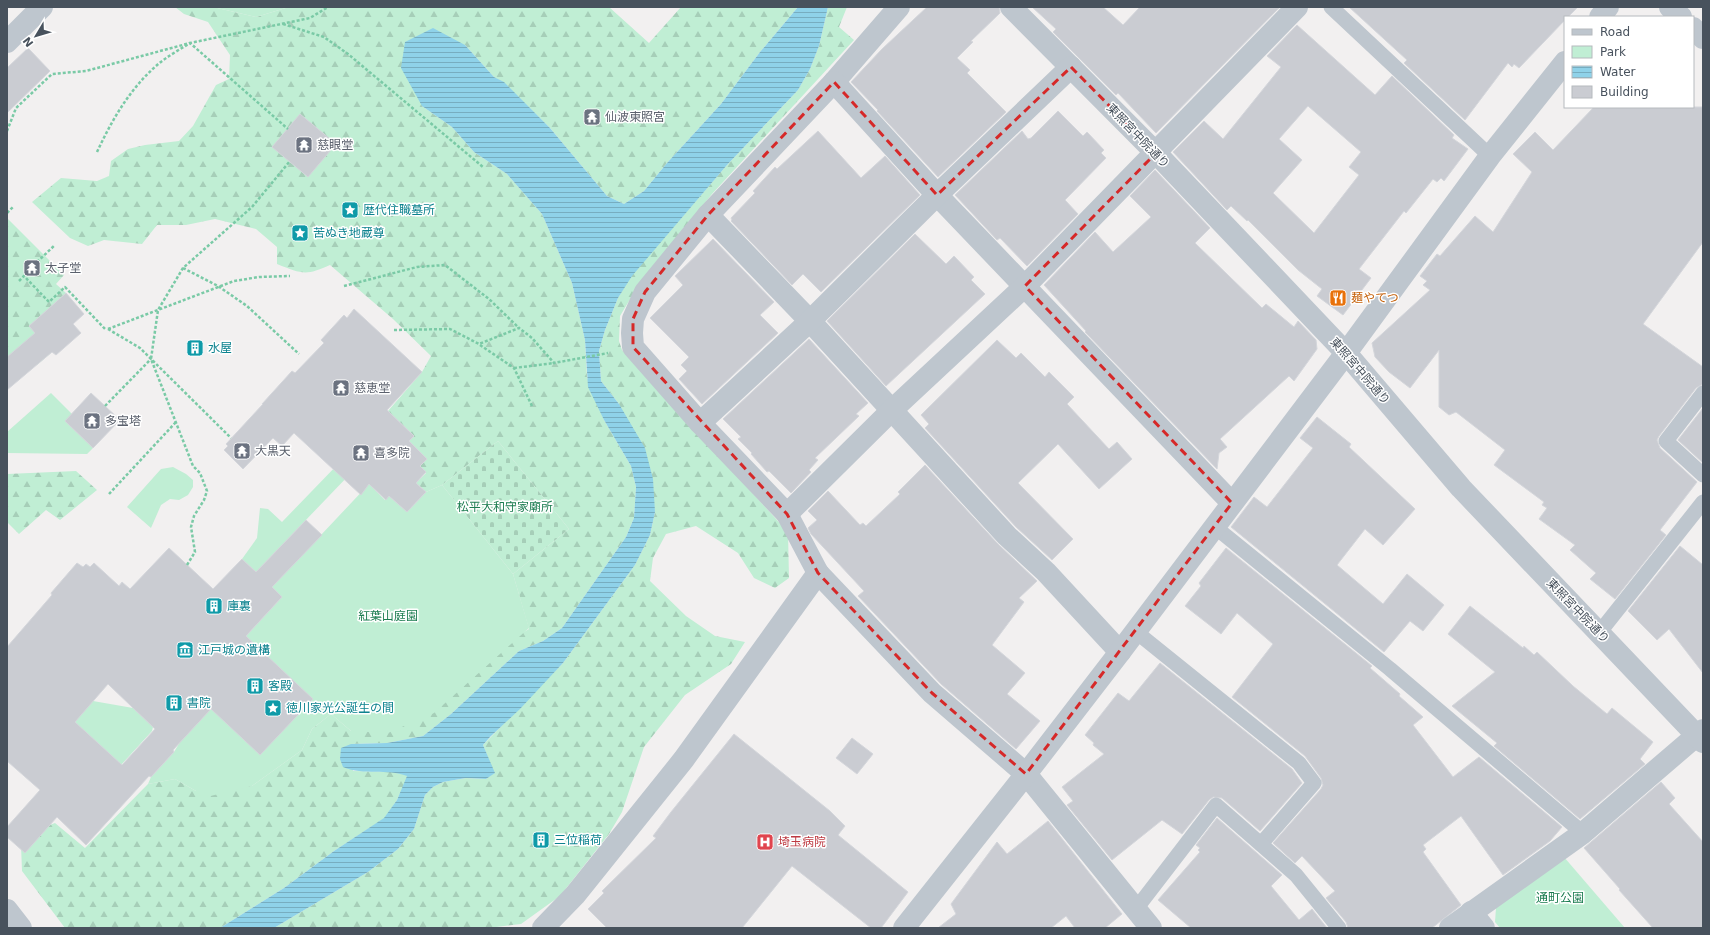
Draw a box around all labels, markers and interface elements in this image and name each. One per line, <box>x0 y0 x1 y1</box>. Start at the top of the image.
north arrow <box>16 16 56 56</box>
legend <box>1564 16 1694 108</box>
text: Road <box>1600 25 1630 39</box>
text: N <box>21 34 36 49</box>
text: Park <box>1600 45 1626 59</box>
text: Water <box>1600 65 1636 79</box>
text: Building <box>1600 85 1649 99</box>
street label: 東照宮中院通り <box>1104 101 1172 171</box>
temple icon: 仙波東照宮 <box>582 107 602 127</box>
place label: 仙波東照宮 <box>605 110 665 124</box>
temple icon: 慈眼堂 <box>294 135 314 155</box>
place label: 慈眼堂 <box>317 138 353 152</box>
place icon: 歴代住職墓所 <box>340 200 360 220</box>
place label: 歴代住職墓所 <box>363 203 435 217</box>
place icon: 苦ぬき地蔵尊 <box>290 223 310 243</box>
place label: 苦ぬき地蔵尊 <box>313 226 385 240</box>
temple icon: 太子堂 <box>22 258 42 278</box>
place label: 太子堂 <box>45 261 81 275</box>
restaurant icon: 麺やてつ <box>1328 288 1348 308</box>
place label: 麺やてつ <box>1351 291 1399 305</box>
street label: 東照宮中院通り <box>1327 335 1393 407</box>
building icon: 水屋 <box>185 338 205 358</box>
place label: 水屋 <box>208 341 232 355</box>
temple icon: 慈恵堂 <box>331 378 351 398</box>
place label: 慈恵堂 <box>354 381 390 395</box>
temple icon: 多宝塔 <box>82 411 102 431</box>
place label: 多宝塔 <box>105 414 141 428</box>
temple icon: 大黒天 <box>232 441 252 461</box>
temple icon: 喜多院 <box>351 443 371 463</box>
place label: 大黒天 <box>255 444 291 458</box>
place label: 喜多院 <box>374 446 410 460</box>
park label: 松平大和守家廟所 <box>457 500 553 514</box>
street label: 東照宮中院通り <box>1544 576 1612 646</box>
building icon: 庫裏 <box>204 596 224 616</box>
place label: 庫裏 <box>227 599 251 613</box>
park label: 紅葉山庭園 <box>358 609 418 623</box>
museum icon: 江戸城の遺構 <box>175 640 195 660</box>
place label: 江戸城の遺構 <box>198 643 270 657</box>
building icon: 客殿 <box>245 676 265 696</box>
place label: 客殿 <box>268 679 292 693</box>
building icon: 書院 <box>164 693 184 713</box>
place label: 書院 <box>187 696 211 710</box>
place icon: 徳川家光公誕生の間 <box>263 698 283 718</box>
place label: 徳川家光公誕生の間 <box>286 701 394 715</box>
building icon: 三位稲荷 <box>531 830 551 850</box>
hospital icon: 埼玉病院 <box>755 832 775 852</box>
place label: 三位稲荷 <box>554 833 602 847</box>
place label: 埼玉病院 <box>778 835 826 849</box>
park label: 通町公園 <box>1536 891 1584 905</box>

